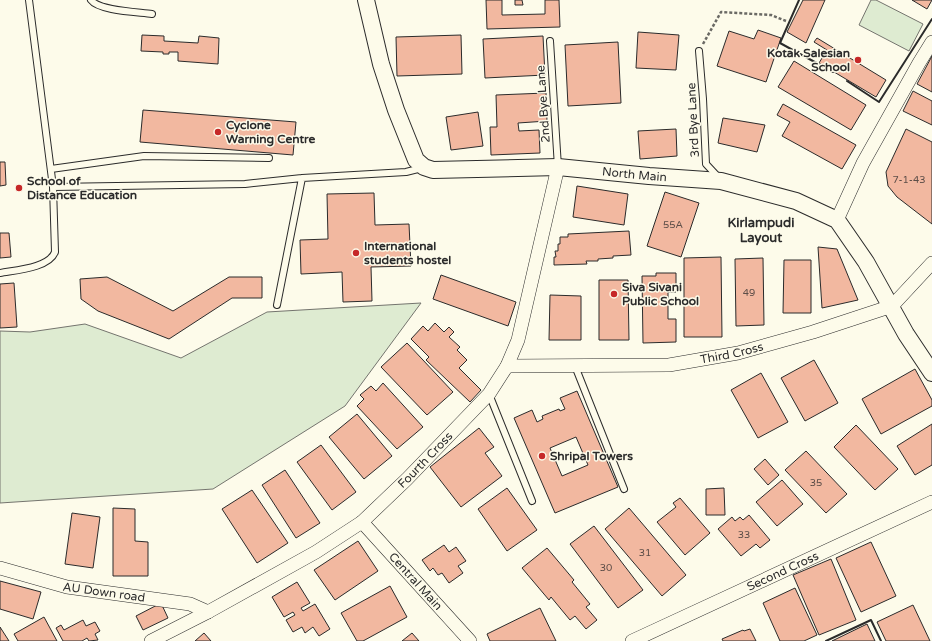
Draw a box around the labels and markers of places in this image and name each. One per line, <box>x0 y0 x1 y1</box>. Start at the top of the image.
place label: Kotak Salesian School <box>767 46 850 74</box>
marker: Kotak Salesian School <box>853 55 863 65</box>
place label: Cyclone Warning Centre <box>226 118 315 147</box>
marker: Cyclone Warning Centre <box>213 127 223 137</box>
place label: School of Distance Education <box>27 174 137 202</box>
marker: School of Distance Education <box>14 183 24 193</box>
place label: International students hostel <box>364 239 451 267</box>
marker: International students hostel <box>351 248 361 258</box>
place label: Siva Sivani Public School <box>622 280 699 308</box>
marker: Siva Sivani Public School <box>609 289 619 299</box>
place label: Shripal Towers <box>550 449 633 464</box>
marker: Shripal Towers <box>537 451 547 461</box>

